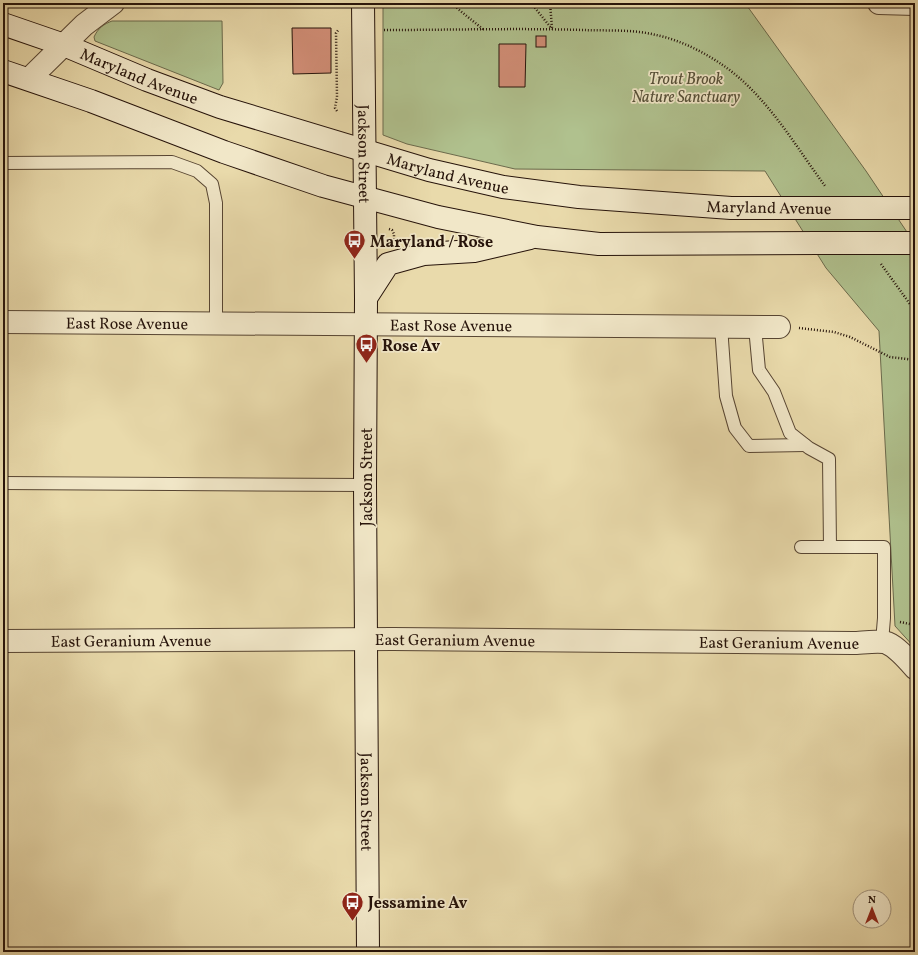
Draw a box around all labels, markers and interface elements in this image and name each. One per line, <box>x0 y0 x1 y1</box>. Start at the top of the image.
street label: Maryland Avenue <box>76 44 201 111</box>
park label: Trout Brook Nature Sanctuary <box>632 69 740 109</box>
street label: Jackson Street <box>351 104 374 204</box>
street label: Maryland Avenue <box>384 149 510 201</box>
street label: Maryland Avenue <box>706 197 832 221</box>
bus stop icon: Maryland / Rose <box>341 228 367 261</box>
place label: Maryland / Rose <box>370 232 493 254</box>
street label: East Rose Avenue <box>66 313 188 336</box>
street label: East Rose Avenue <box>390 315 512 338</box>
bus stop icon: Rose Av <box>354 332 380 365</box>
place label: Rose Av <box>382 336 440 358</box>
street label: Jackson Street <box>357 427 379 526</box>
street label: East Geranium Avenue <box>375 630 535 653</box>
street label: East Geranium Avenue <box>51 631 211 654</box>
street label: East Geranium Avenue <box>699 633 860 656</box>
street label: Jackson Street <box>354 752 376 852</box>
bus stop icon: Jessamine Av <box>340 889 366 922</box>
north arrow <box>852 889 892 929</box>
place label: Jessamine Av <box>367 893 468 915</box>
text: N <box>868 893 876 908</box>

